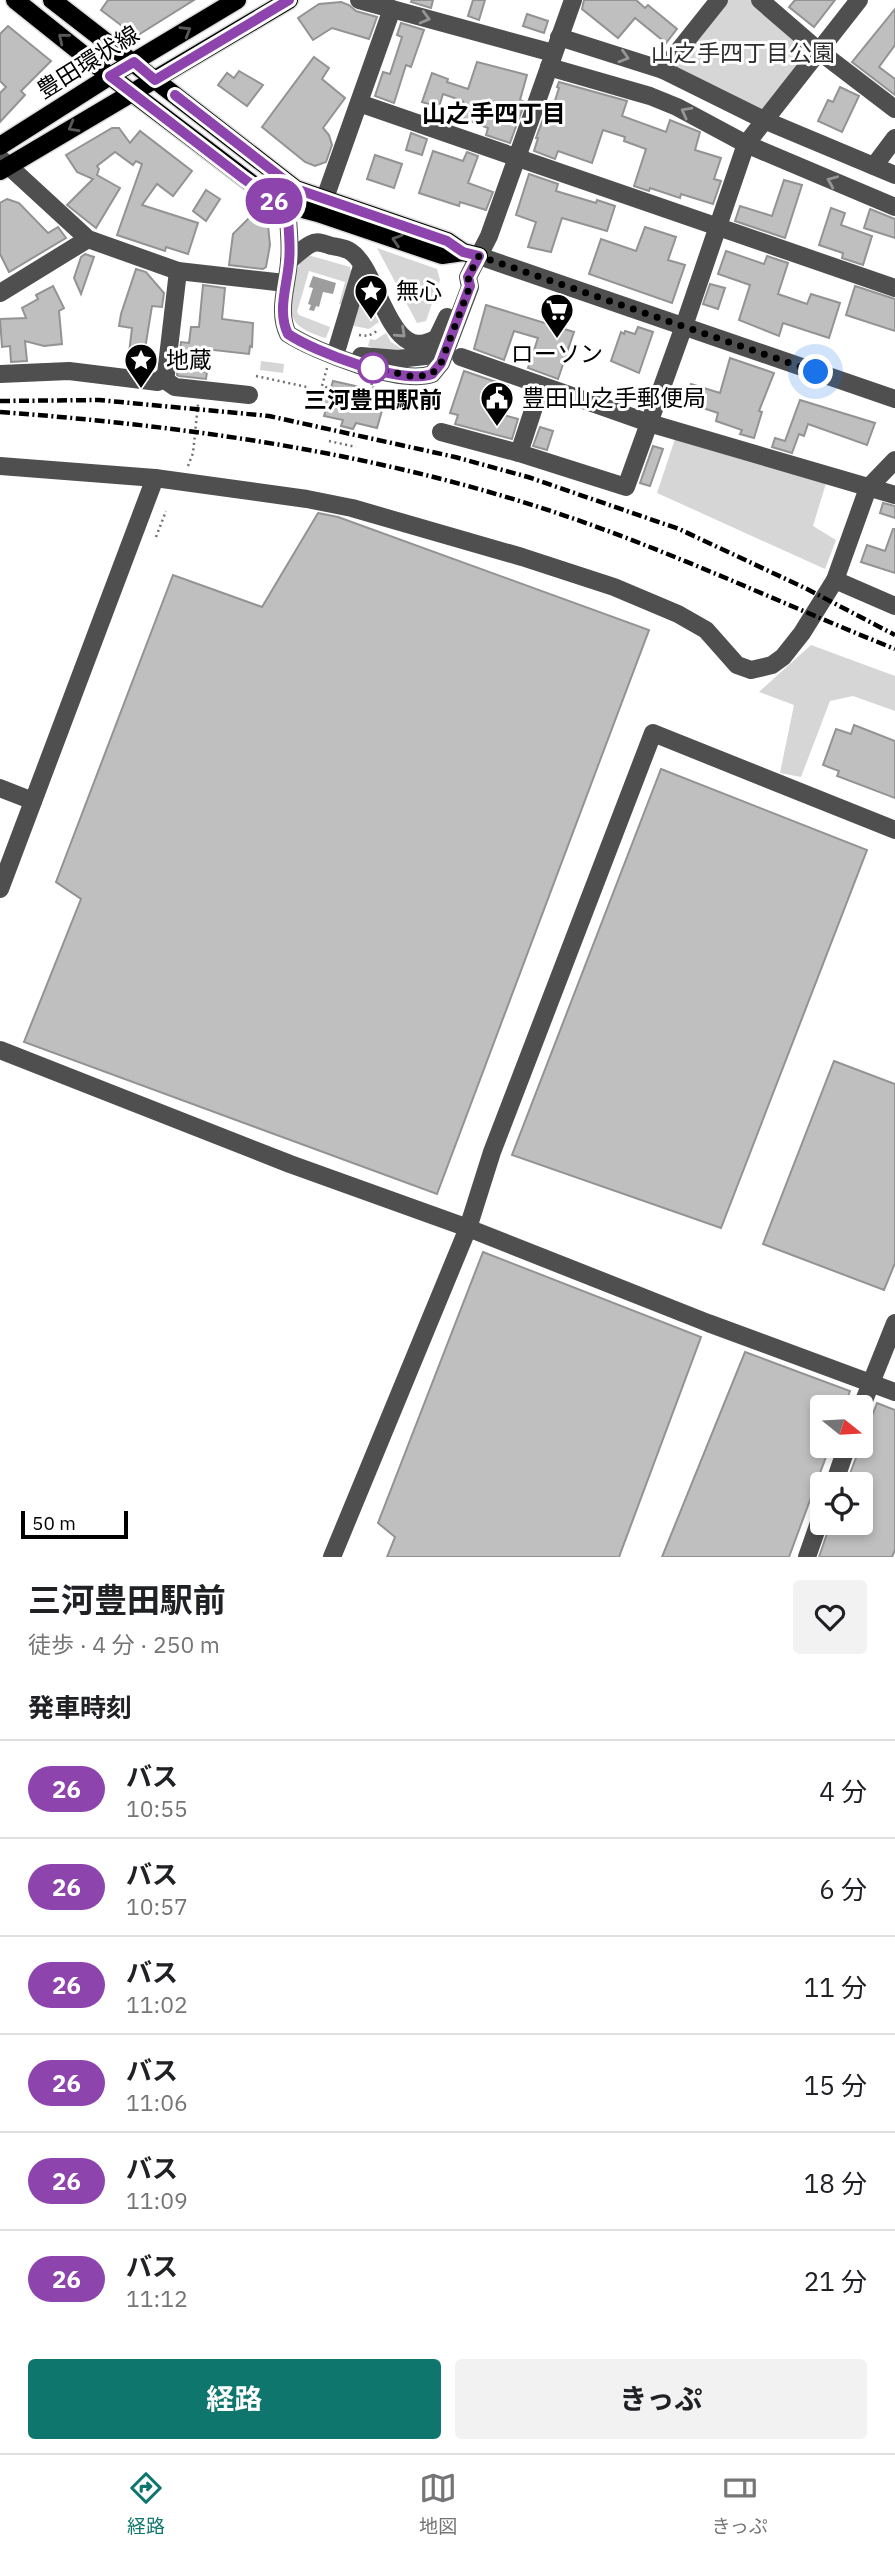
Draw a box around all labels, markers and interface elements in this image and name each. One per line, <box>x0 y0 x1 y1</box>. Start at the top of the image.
one-way arrow <box>419 10 431 24</box>
street label: 豊田環状線 <box>31 18 144 104</box>
one-way arrow <box>178 26 191 39</box>
one-way arrow <box>58 34 71 46</box>
park label: 山之手四丁目公園 <box>651 37 835 67</box>
one-way arrow <box>618 49 630 64</box>
district label: 山之手四丁目 <box>422 97 566 129</box>
one-way arrow <box>680 107 693 120</box>
one-way arrow <box>68 119 81 132</box>
one-way arrow <box>827 175 839 189</box>
line badge: 26 <box>243 178 306 224</box>
text: 26 <box>260 185 288 217</box>
one-way arrow <box>392 234 404 248</box>
place icon: 無心 <box>352 272 390 321</box>
place label: 無心 <box>396 275 442 305</box>
supermarket icon: ローソン <box>538 291 576 340</box>
one-way arrow <box>393 325 406 338</box>
place label: ローソン <box>511 338 603 368</box>
place icon: 地蔵 <box>122 341 160 390</box>
place label: 地蔵 <box>166 344 212 374</box>
marker: 三河豊田駅前 <box>358 353 388 383</box>
your location <box>798 354 833 389</box>
public building icon: 豊田山之手郵便局 <box>478 379 516 428</box>
place label: 豊田山之手郵便局 <box>522 382 706 412</box>
place label: 三河豊田駅前 <box>304 384 442 414</box>
north arrow <box>810 1395 873 1458</box>
map controls <box>810 1395 873 1535</box>
button: locate <box>810 1472 873 1535</box>
scale bar <box>21 1508 128 1540</box>
text: 50 m <box>32 1511 76 1535</box>
text: 三河豊田駅前 <box>28 1578 226 1621</box>
button: heart <box>793 1580 867 1654</box>
text: 徒歩 · 4 分 · 250 m <box>28 1629 220 1659</box>
text: 発車時刻 <box>28 1690 132 1724</box>
text: バス <box>126 1759 178 1793</box>
text: 26 <box>52 1773 81 1805</box>
text: 4 分 <box>819 1774 867 1808</box>
text: 10:55 <box>126 1793 188 1823</box>
text: バス <box>126 1857 178 1891</box>
text: 26 <box>52 1871 81 1903</box>
text: 6 分 <box>819 1872 867 1906</box>
text: 10:57 <box>126 1891 188 1921</box>
text: バス <box>126 1955 178 1989</box>
text: 26 <box>52 1969 81 2001</box>
text: 11 分 <box>804 1970 867 2004</box>
text: 11:02 <box>126 1989 188 2019</box>
text: バス <box>126 2053 178 2087</box>
text: 26 <box>52 2067 81 2099</box>
text: 15 分 <box>804 2068 867 2102</box>
text: 11:06 <box>126 2087 188 2117</box>
text: バス <box>126 2151 178 2185</box>
text: 26 <box>52 2165 81 2197</box>
text: 18 分 <box>804 2166 867 2200</box>
text: 11:09 <box>126 2185 188 2215</box>
text: バス <box>126 2249 178 2283</box>
text: 26 <box>52 2263 81 2295</box>
text: 21 分 <box>804 2264 867 2298</box>
text: 11:12 <box>126 2283 188 2313</box>
button: 経路 <box>28 2359 441 2439</box>
button: きっぷ <box>455 2359 867 2439</box>
tab: 経路 <box>127 2469 165 2538</box>
tab: 地図 <box>419 2469 457 2538</box>
tab: きっぷ <box>712 2469 768 2538</box>

